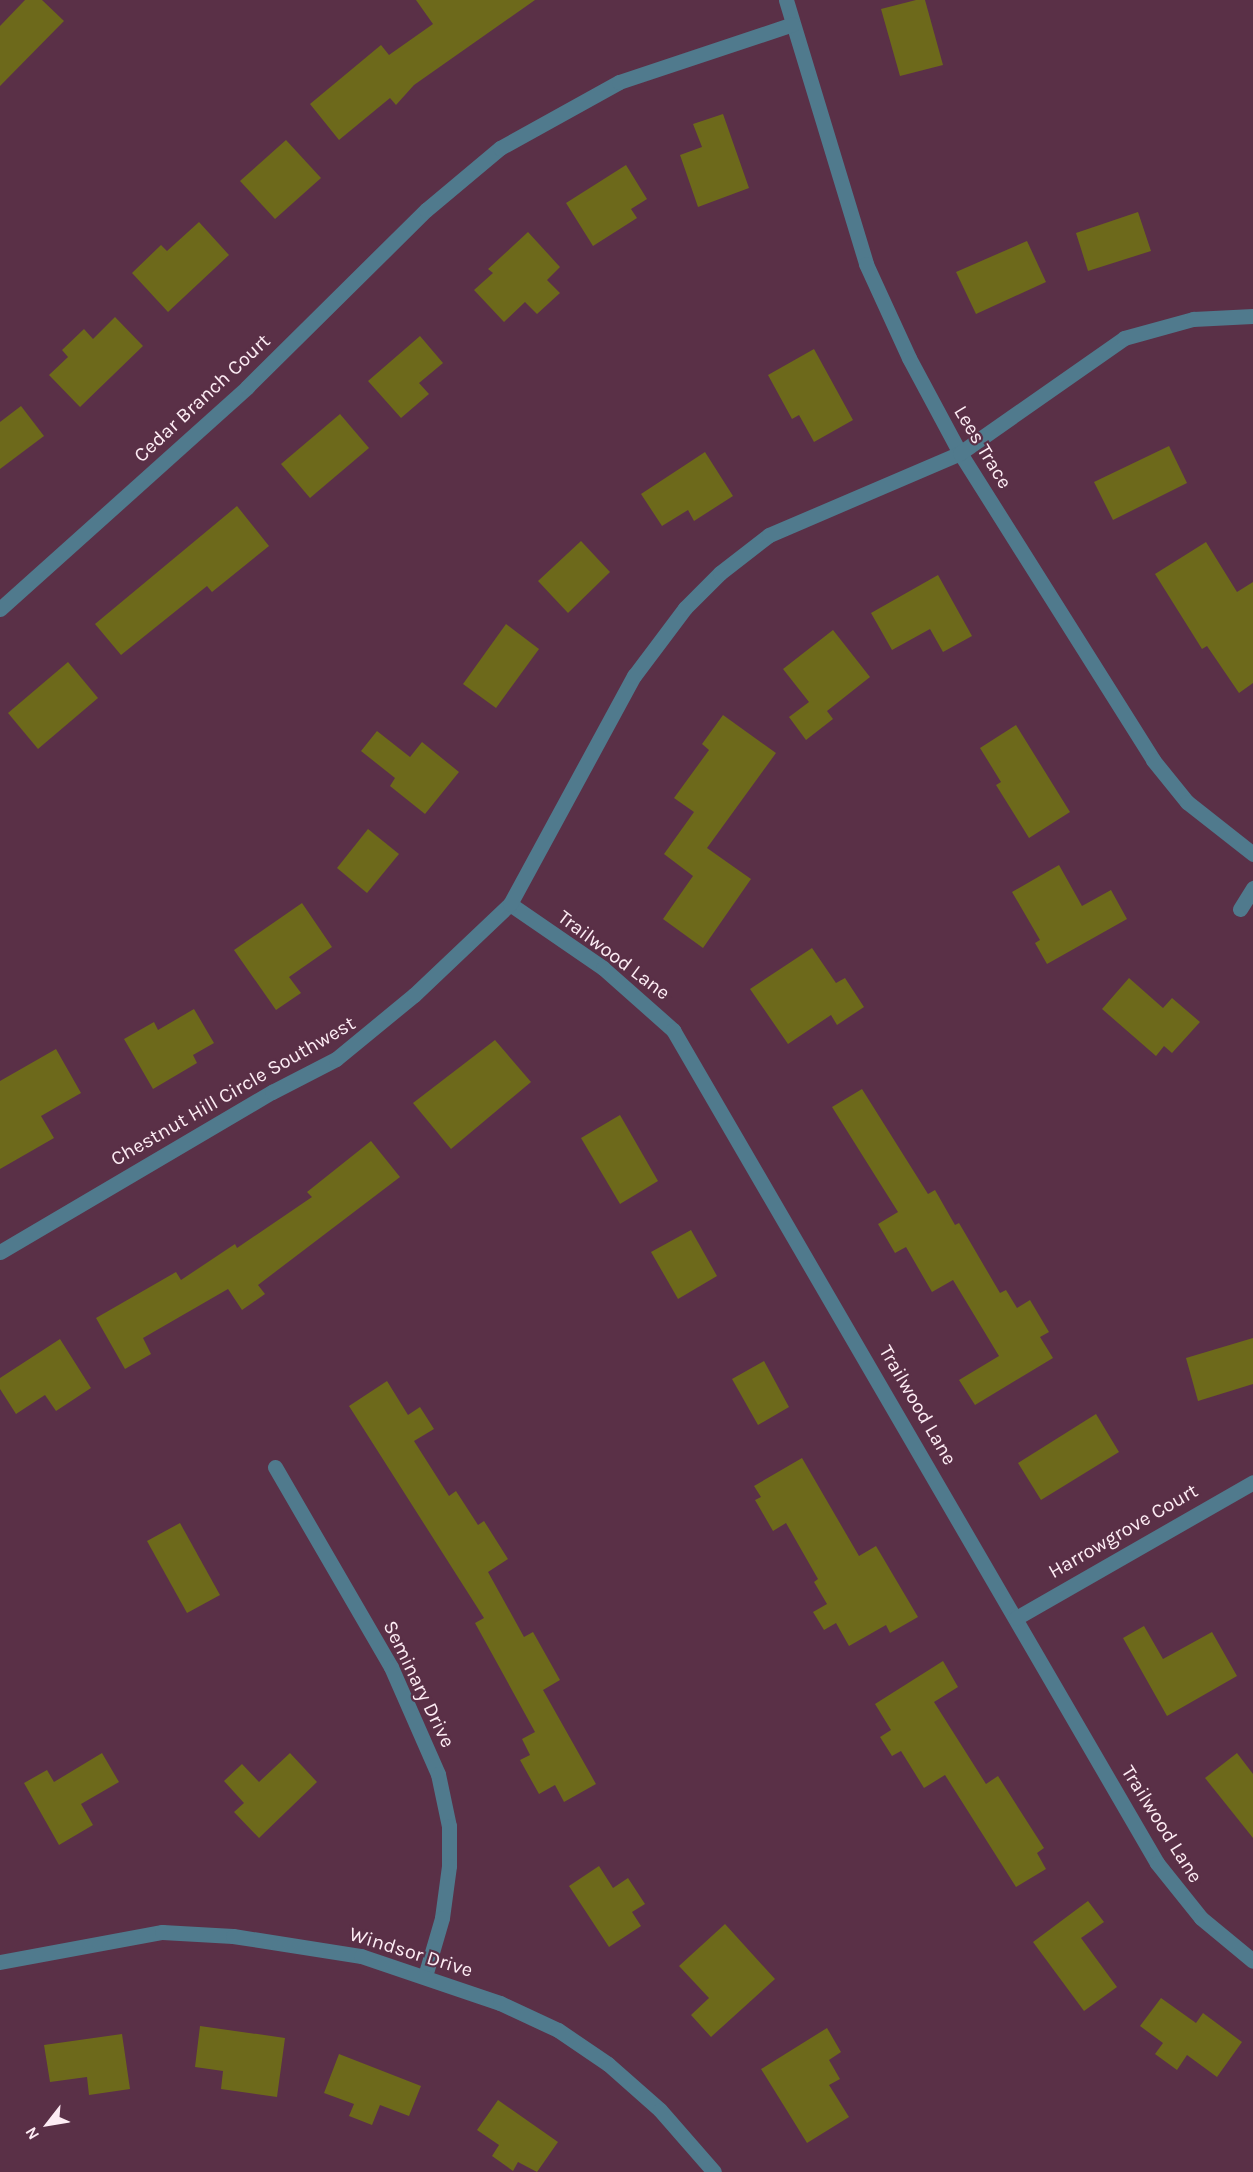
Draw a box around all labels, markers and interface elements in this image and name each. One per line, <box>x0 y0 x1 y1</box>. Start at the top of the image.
street label: Cedar Branch Court <box>129 329 275 467</box>
street label: Lees Trace <box>949 401 1017 493</box>
street label: Trailwood Lane <box>553 905 675 1005</box>
street label: Chestnut Hill Circle Southwest <box>107 1011 359 1171</box>
street label: Trailwood Lane <box>874 1341 962 1469</box>
street label: Harrowgrove Court <box>1044 1478 1202 1584</box>
street label: Seminary Drive <box>378 1617 460 1751</box>
street label: Trailwood Lane <box>1116 1761 1208 1887</box>
street label: Windsor Drive <box>346 1922 476 1982</box>
north arrow <box>18 2094 78 2154</box>
text: N <box>21 2124 43 2143</box>

